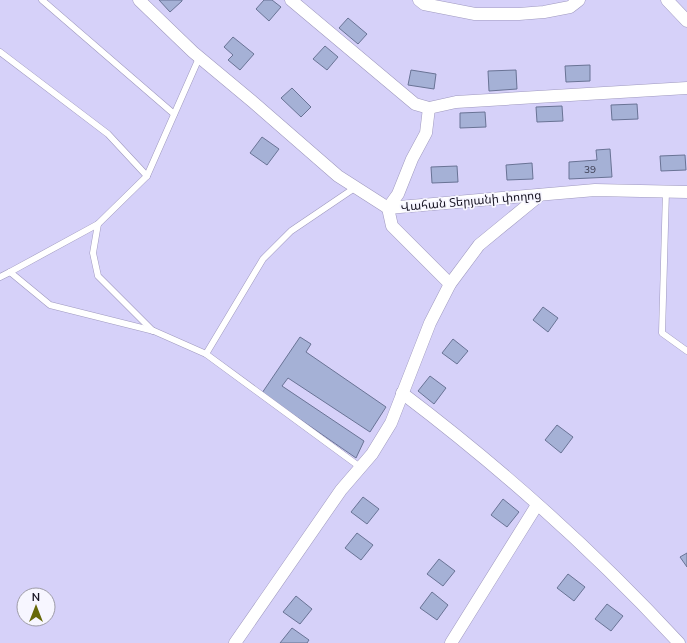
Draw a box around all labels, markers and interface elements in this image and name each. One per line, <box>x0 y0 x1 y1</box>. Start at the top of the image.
house number: 39 <box>584 163 596 176</box>
street label: Վահան Տերյանի փողոց <box>400 187 542 214</box>
north arrow <box>16 587 56 627</box>
text: N <box>32 590 40 604</box>

